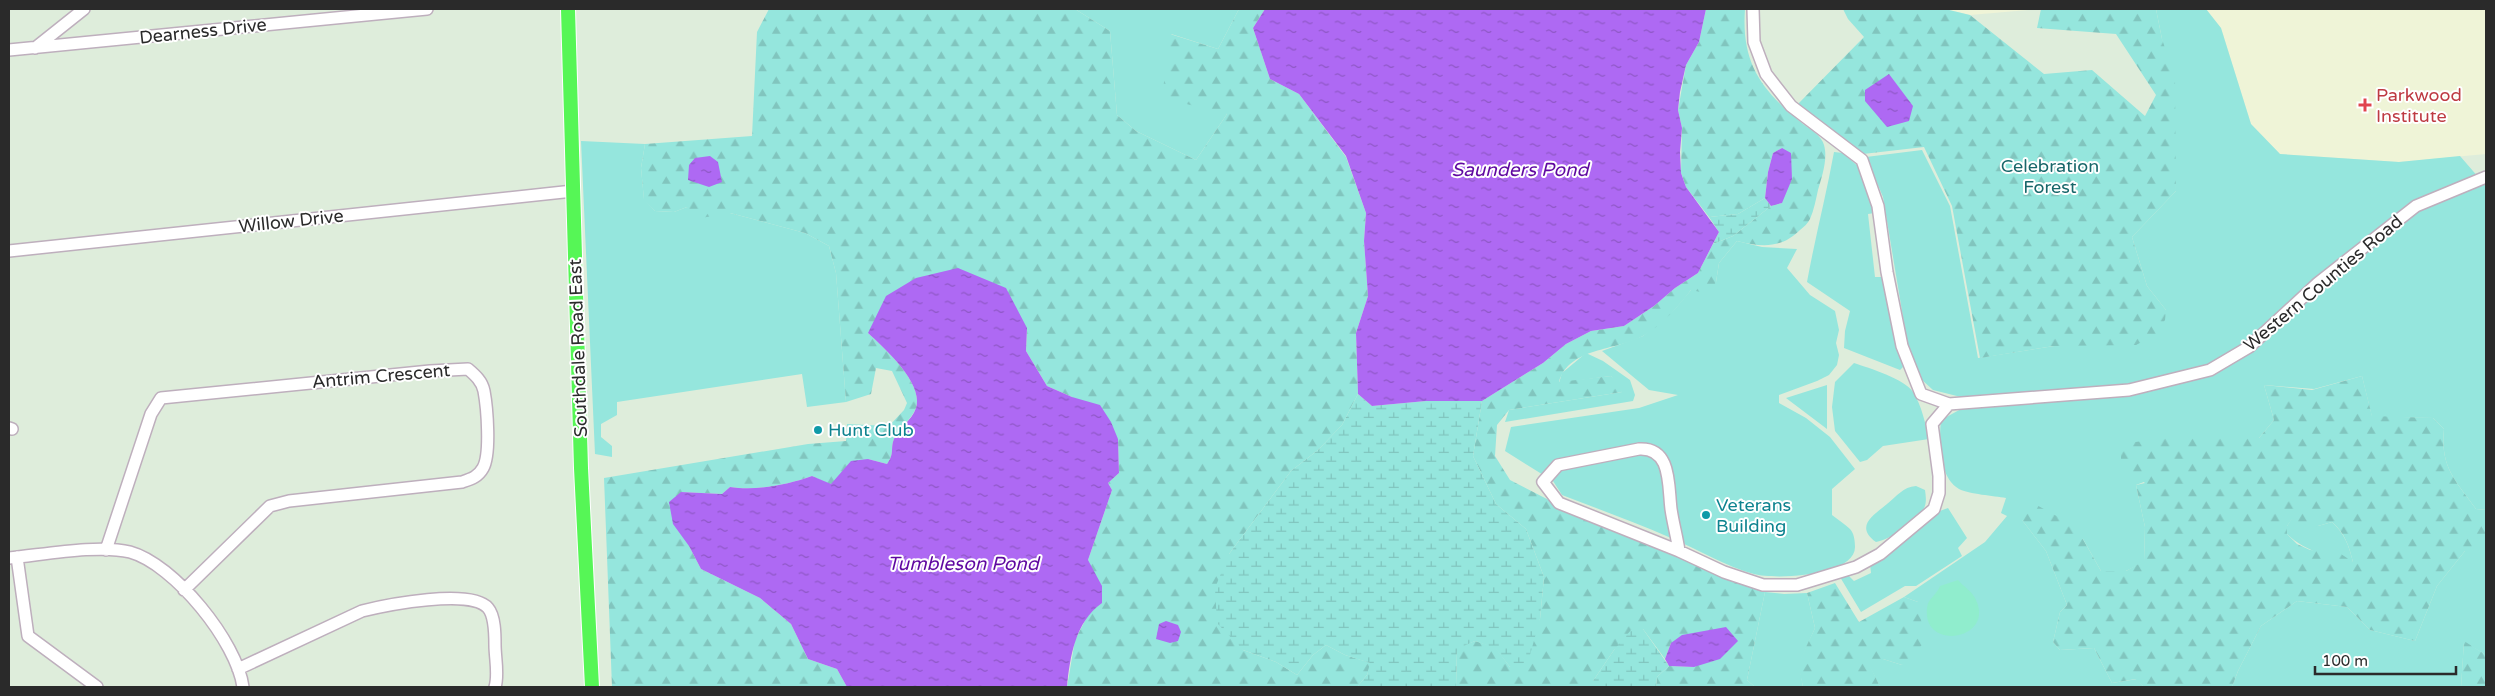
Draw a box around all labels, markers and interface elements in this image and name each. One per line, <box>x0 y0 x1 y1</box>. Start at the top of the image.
street label: Dearness Drive <box>138 13 268 49</box>
place label: Parkwood Institute <box>2376 84 2462 127</box>
marker: Parkwood Institute <box>2358 98 2372 112</box>
park label: Celebration Forest <box>2001 155 2099 198</box>
water label: Saunders Pond <box>1451 159 1591 181</box>
street label: Willow Drive <box>237 205 345 237</box>
street label: Western Counties Road <box>2239 210 2407 356</box>
street label: Southdale Road East <box>564 258 592 438</box>
street label: Antrim Crescent <box>311 359 451 393</box>
place label: Hunt Club <box>828 419 914 441</box>
marker: Hunt Club <box>812 424 824 436</box>
place label: Veterans Building <box>1716 494 1791 537</box>
marker: Veterans Building <box>1700 509 1712 521</box>
water label: Tumbleson Pond <box>887 553 1041 575</box>
scale bar <box>2315 644 2456 676</box>
text: 100 m <box>2322 652 2368 670</box>

